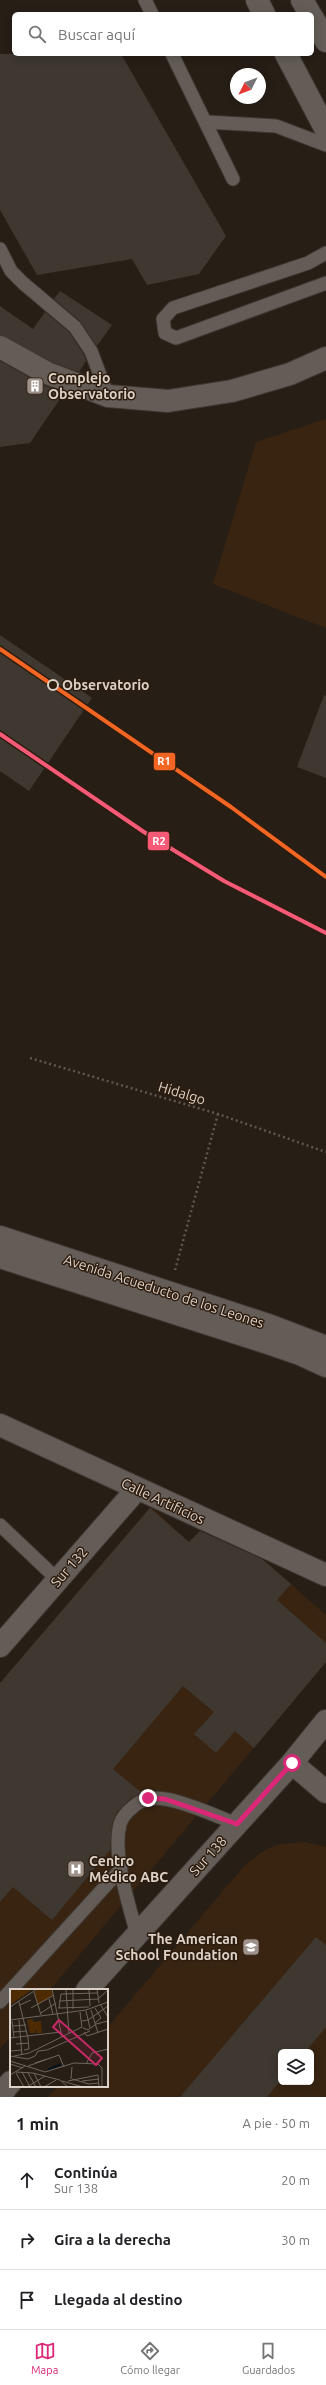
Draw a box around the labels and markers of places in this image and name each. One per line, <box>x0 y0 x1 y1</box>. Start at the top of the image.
place label: Complejo Observatorio <box>48 370 136 402</box>
building icon: Complejo Observatorio <box>25 376 45 396</box>
place label: Observatorio <box>62 677 150 693</box>
marker: Observatorio <box>47 679 59 691</box>
place label: Centro Médico ABC <box>89 1853 168 1885</box>
hospital icon: Centro Médico ABC <box>66 1859 86 1879</box>
place label: The American School Foundation <box>115 1931 238 1963</box>
school or university icon: The American School Foundation <box>241 1937 261 1957</box>

